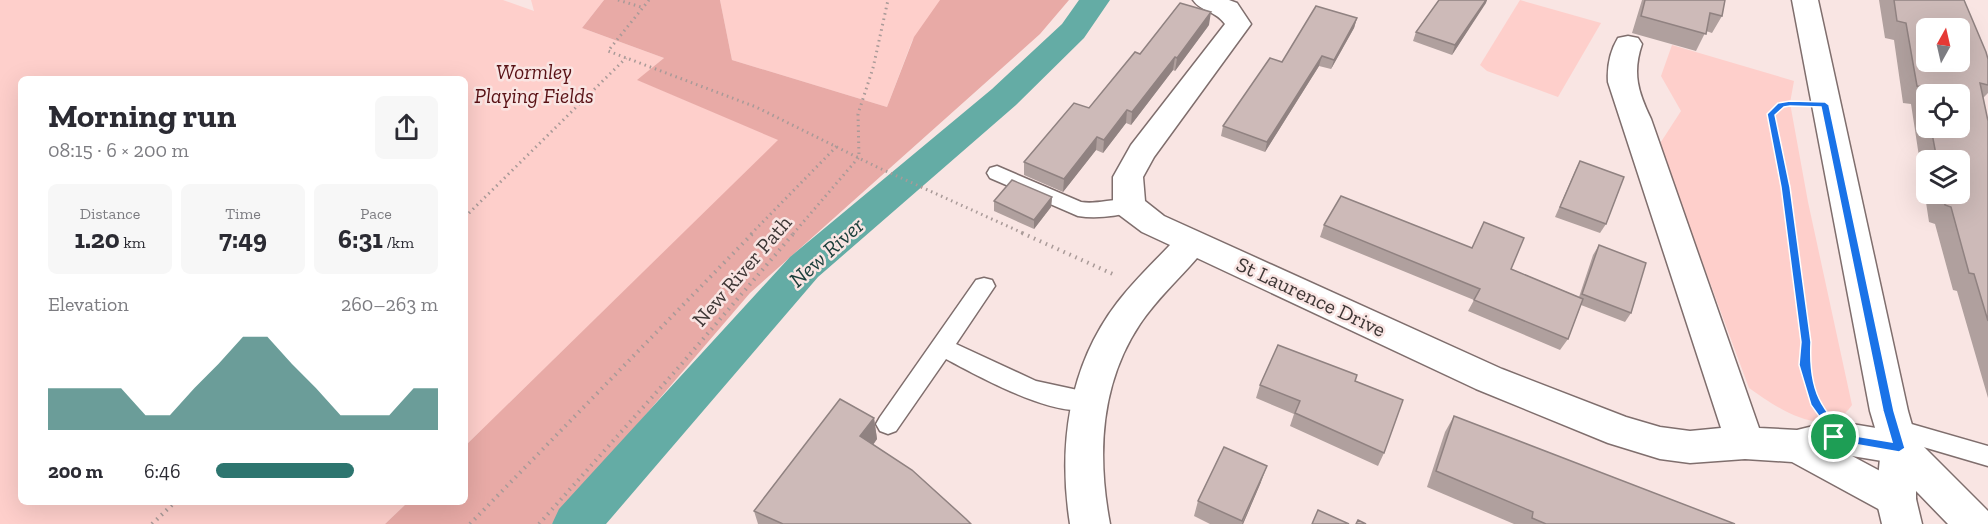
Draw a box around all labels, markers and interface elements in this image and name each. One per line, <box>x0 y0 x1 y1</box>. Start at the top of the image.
north arrow <box>1916 18 1970 72</box>
map controls <box>1916 18 1970 204</box>
park label: Wormley Playing Fields <box>474 59 594 108</box>
button: locate <box>1916 84 1970 138</box>
text: Morning run <box>48 96 236 135</box>
button: share <box>375 96 438 159</box>
text: 08:15 · 6 × 200 m <box>48 138 189 162</box>
button: layers <box>1916 150 1970 204</box>
text: Distance <box>80 204 140 223</box>
text: Time <box>225 204 261 223</box>
text: Pace <box>360 204 392 223</box>
street label: New River Path <box>687 210 797 331</box>
water label: New River <box>783 211 870 293</box>
text: 1.20 <box>74 223 120 255</box>
text: 7:49 <box>219 223 267 255</box>
text: 6:31 <box>338 223 383 255</box>
text: km <box>120 233 146 252</box>
text: /km <box>383 233 414 252</box>
street label: St Laurence Drive <box>1233 251 1390 342</box>
text: Elevation <box>48 292 129 316</box>
text: 260–263 m <box>341 292 438 316</box>
pin <box>1808 411 1859 462</box>
icon: arrive <box>1817 420 1850 453</box>
text: 200 m <box>48 459 103 483</box>
text: 6:46 <box>144 459 181 483</box>

